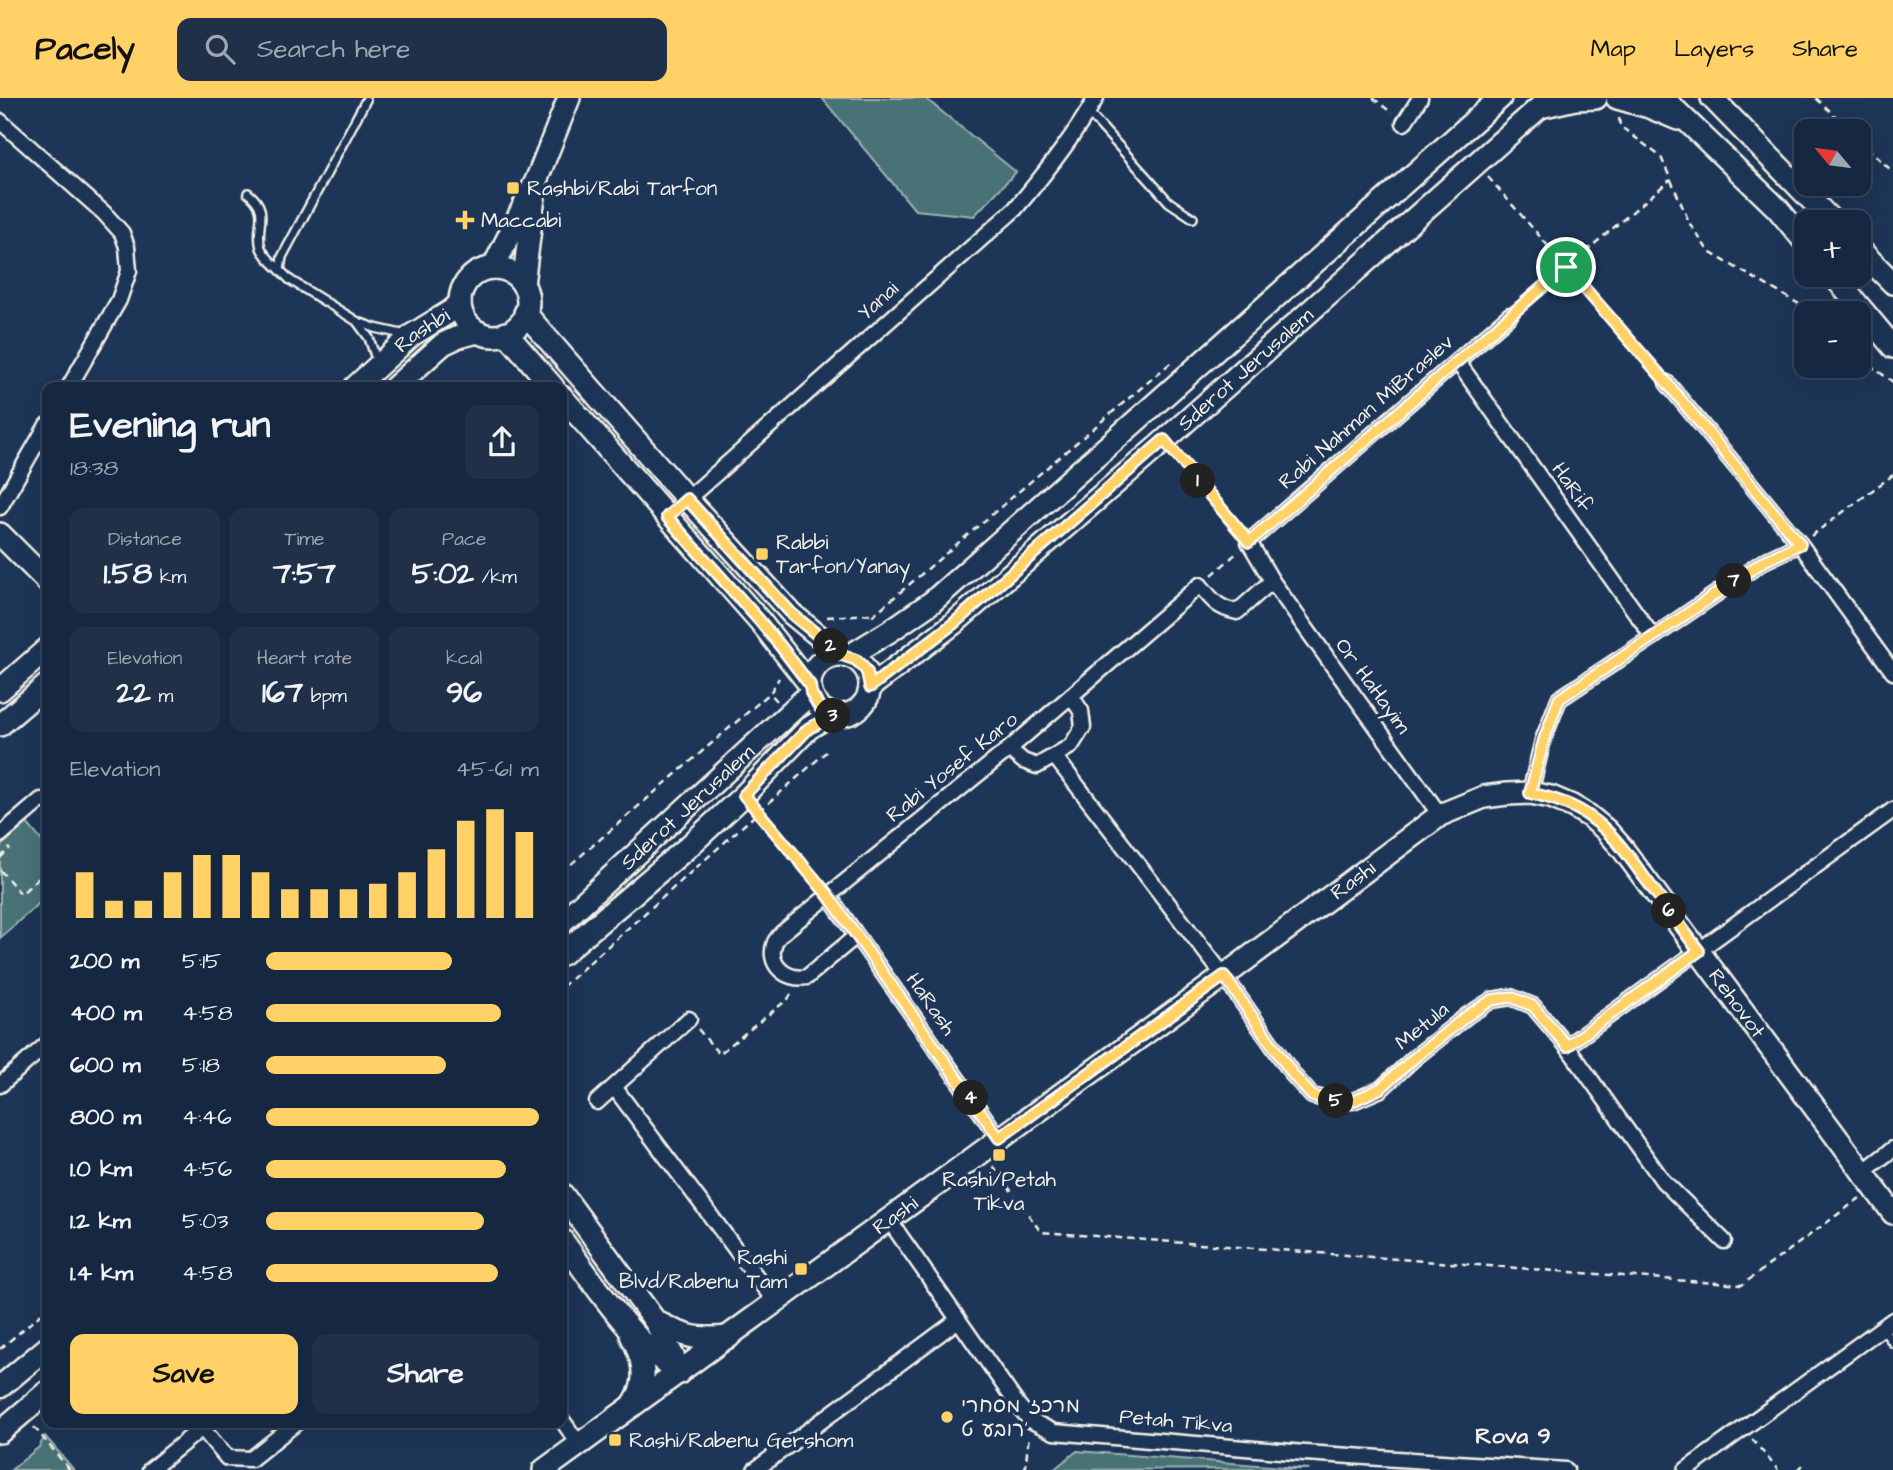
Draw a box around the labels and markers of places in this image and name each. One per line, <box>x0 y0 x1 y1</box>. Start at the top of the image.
place label: Rashbi/Rabi Tarfon <box>527 174 717 203</box>
marker: Rashbi/Rabi Tarfon <box>505 180 521 196</box>
place label: Maccabi <box>481 206 561 235</box>
marker: Maccabi <box>455 210 475 230</box>
pin <box>1536 237 1596 297</box>
pin: 1 <box>1180 464 1216 498</box>
place label: Rabbi Tarfon/Yanay <box>776 528 911 583</box>
marker: Rabbi Tarfon/Yanay <box>754 546 770 562</box>
pin: 7 <box>1716 564 1752 598</box>
pin: 2 <box>814 628 848 664</box>
pin: 3 <box>816 698 850 734</box>
pin: 6 <box>1652 894 1686 928</box>
pin: 4 <box>954 1080 988 1116</box>
pin: 5 <box>1318 1084 1354 1118</box>
marker: Rashi/Petah Tikva <box>991 1147 1007 1163</box>
place label: Rashi/Petah Tikva <box>942 1165 1056 1218</box>
place label: Rashi Blvd/Rabenu Tam <box>619 1243 788 1296</box>
marker: Rashi Blvd/Rabenu Tam <box>793 1261 809 1277</box>
place label: מרכז מסחרי רובע ט' <box>961 1391 1080 1444</box>
marker: מרכז מסחרי רובע ט' <box>939 1409 955 1425</box>
place label: Rashi/Rabenu Gershom <box>629 1426 854 1455</box>
marker: Rashi/Rabenu Gershom <box>607 1432 623 1448</box>

